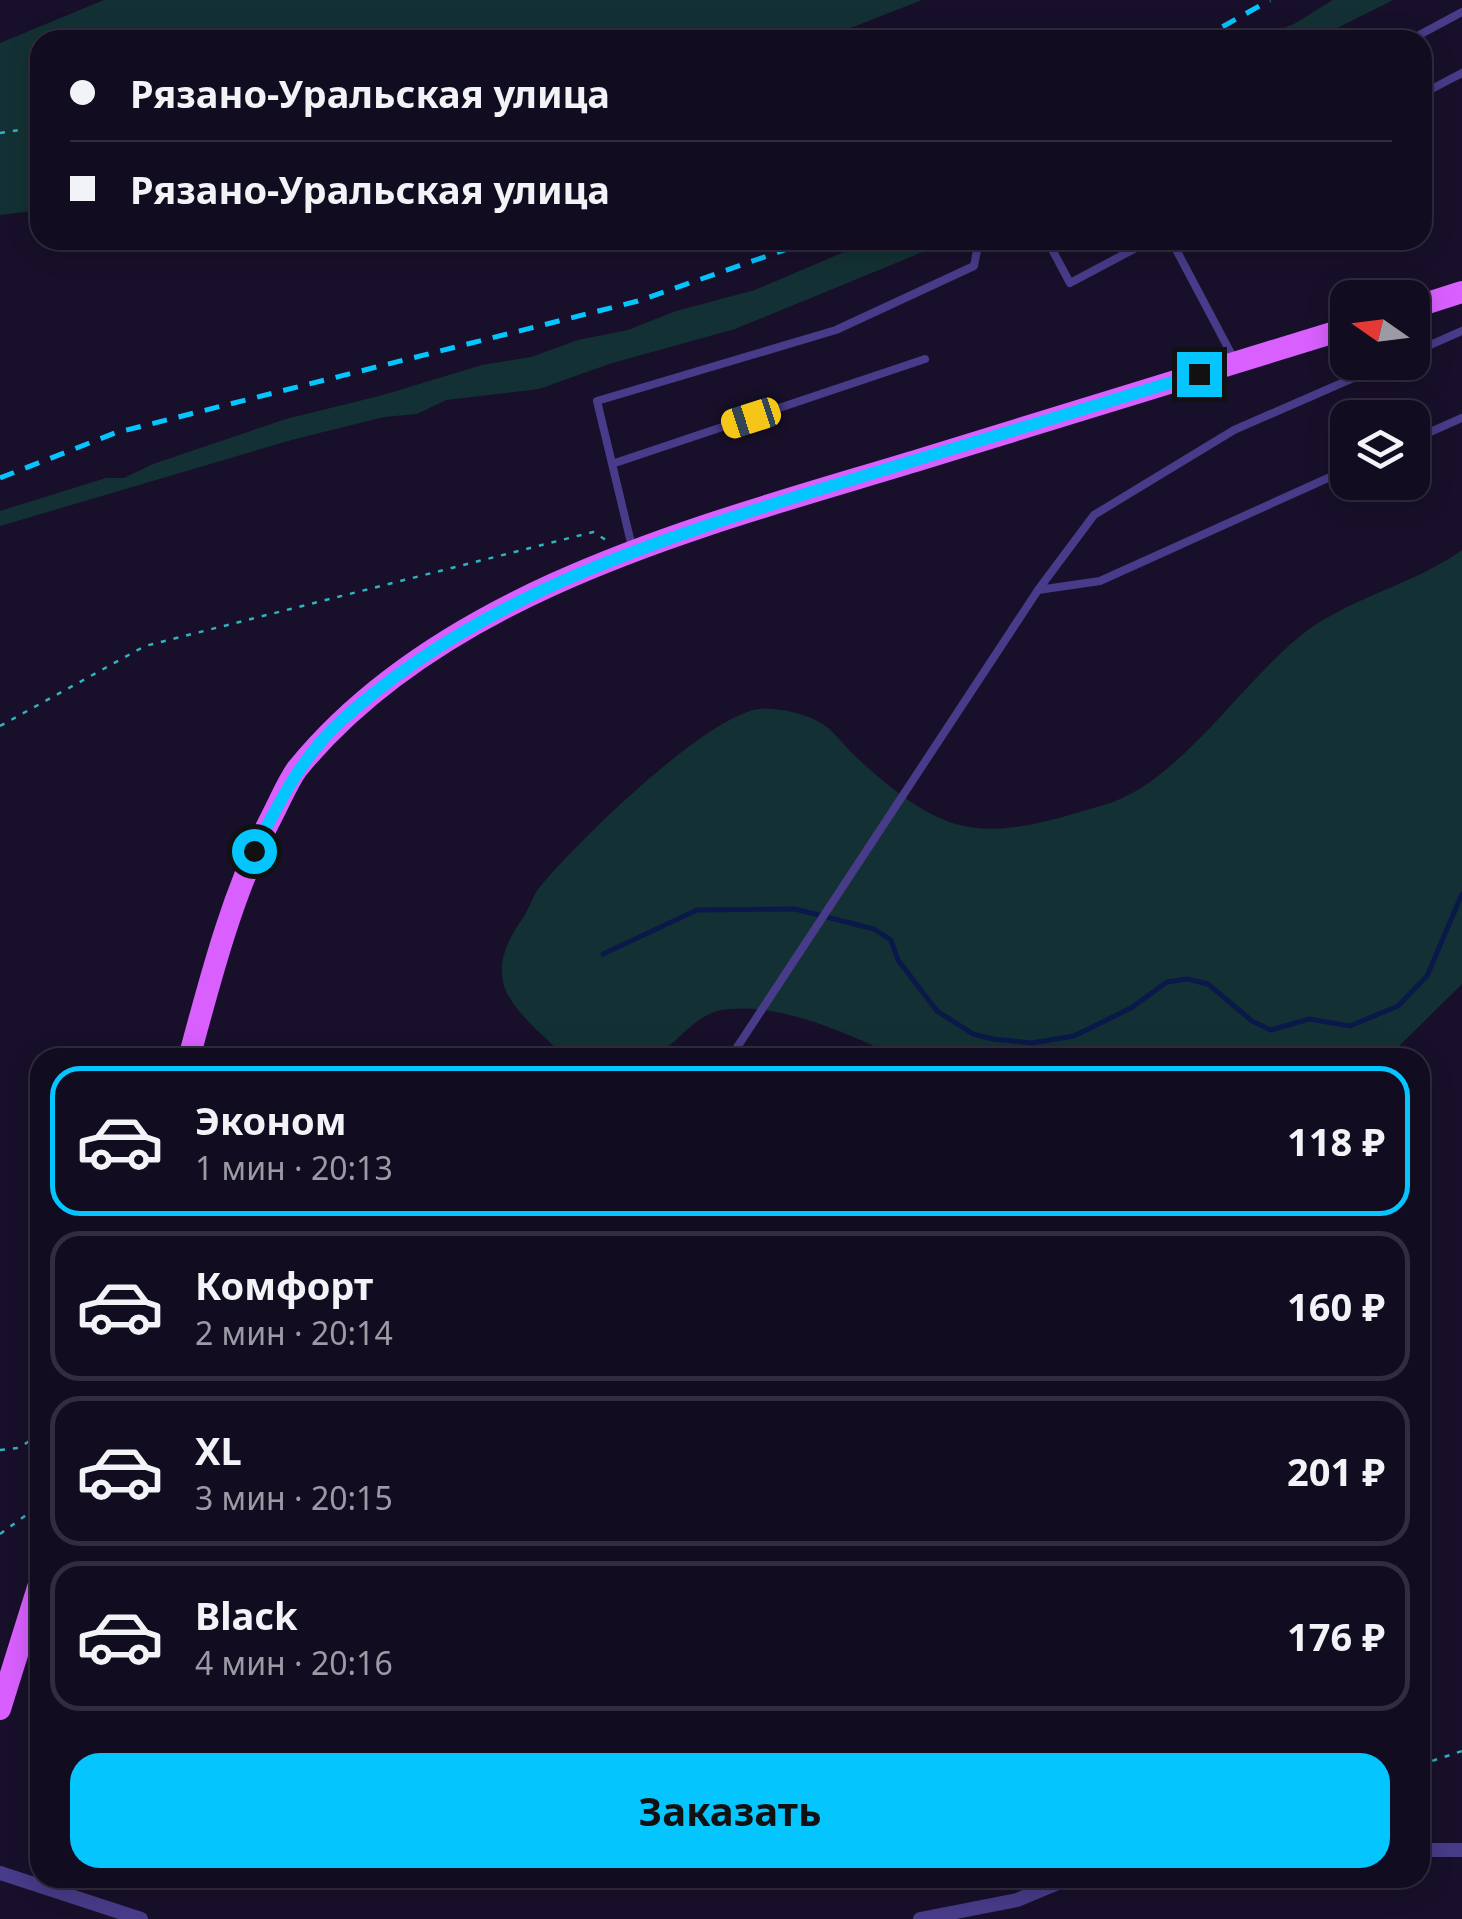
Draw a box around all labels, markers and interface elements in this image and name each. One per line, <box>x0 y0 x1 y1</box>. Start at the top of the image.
text: Рязано-Уральская улица <box>130 67 610 119</box>
text: Рязано-Уральская улица <box>130 163 610 215</box>
north arrow <box>1330 280 1430 380</box>
map controls <box>1330 280 1430 500</box>
route end <box>1177 352 1222 397</box>
car <box>718 394 784 442</box>
button: layers <box>1330 400 1430 500</box>
route start <box>232 829 277 874</box>
text: Эконом <box>195 1094 347 1146</box>
icon: car <box>75 1096 165 1186</box>
text: 118 ₽ <box>1287 1115 1385 1167</box>
text: 1 мин · 20:13 <box>195 1146 393 1189</box>
text: Комфорт <box>195 1259 373 1311</box>
icon: car <box>75 1261 165 1351</box>
text: 160 ₽ <box>1287 1280 1385 1332</box>
text: 2 мин · 20:14 <box>195 1311 393 1354</box>
text: XL <box>195 1424 242 1476</box>
icon: car <box>75 1426 165 1516</box>
text: 201 ₽ <box>1287 1445 1385 1497</box>
text: 3 мин · 20:15 <box>195 1476 393 1519</box>
text: Black <box>195 1589 298 1641</box>
icon: car <box>75 1591 165 1681</box>
text: 176 ₽ <box>1287 1610 1385 1662</box>
text: 4 мин · 20:16 <box>195 1641 393 1684</box>
button: Заказать <box>70 1753 1390 1868</box>

